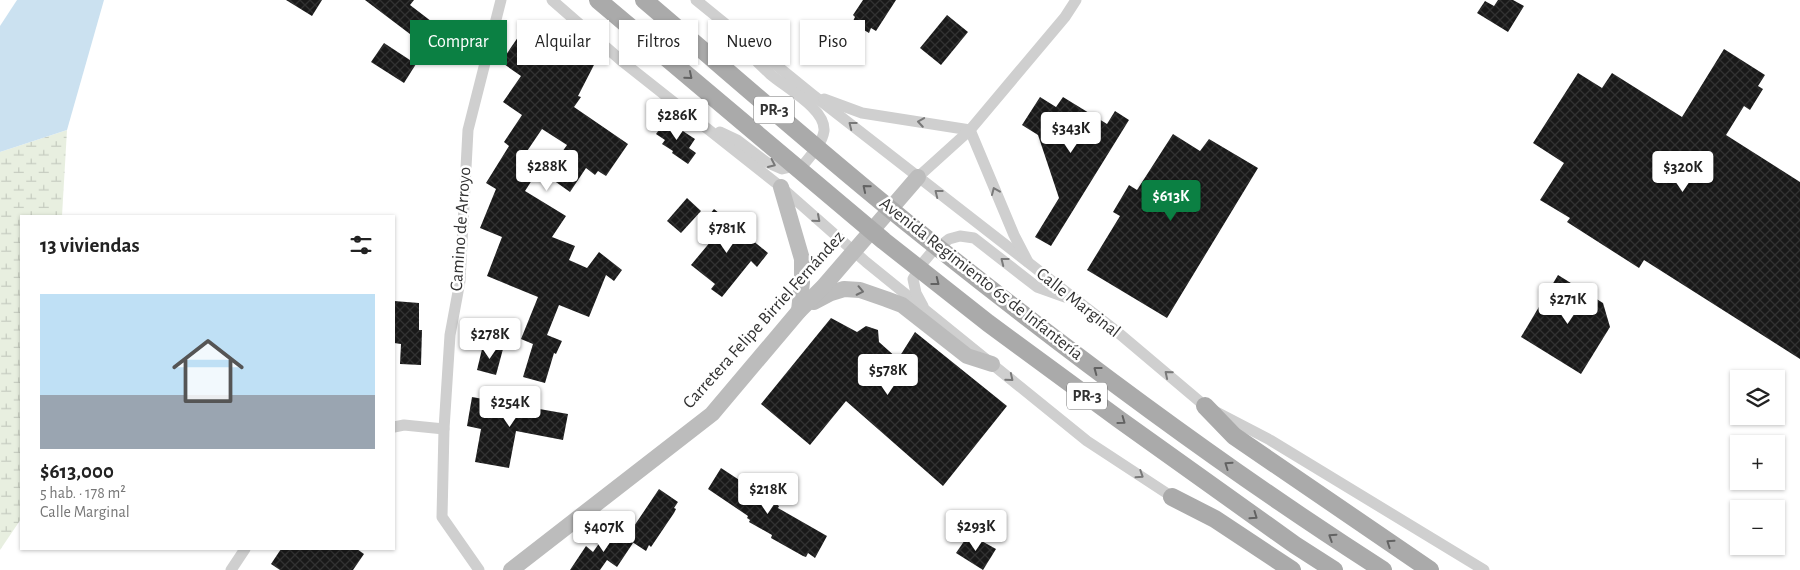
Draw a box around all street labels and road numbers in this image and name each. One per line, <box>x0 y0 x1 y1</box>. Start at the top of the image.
road number: PR-3 <box>754 96 794 124</box>
street label: Camino de Arroyo <box>448 166 474 292</box>
street label: Avenida Regimiento 65 de Infantería <box>876 194 1086 364</box>
street label: Carretera Felipe Birriel Fernández <box>680 228 848 412</box>
street label: Calle Marginal <box>1033 265 1123 341</box>
road number: PR-3 <box>1067 382 1107 410</box>

